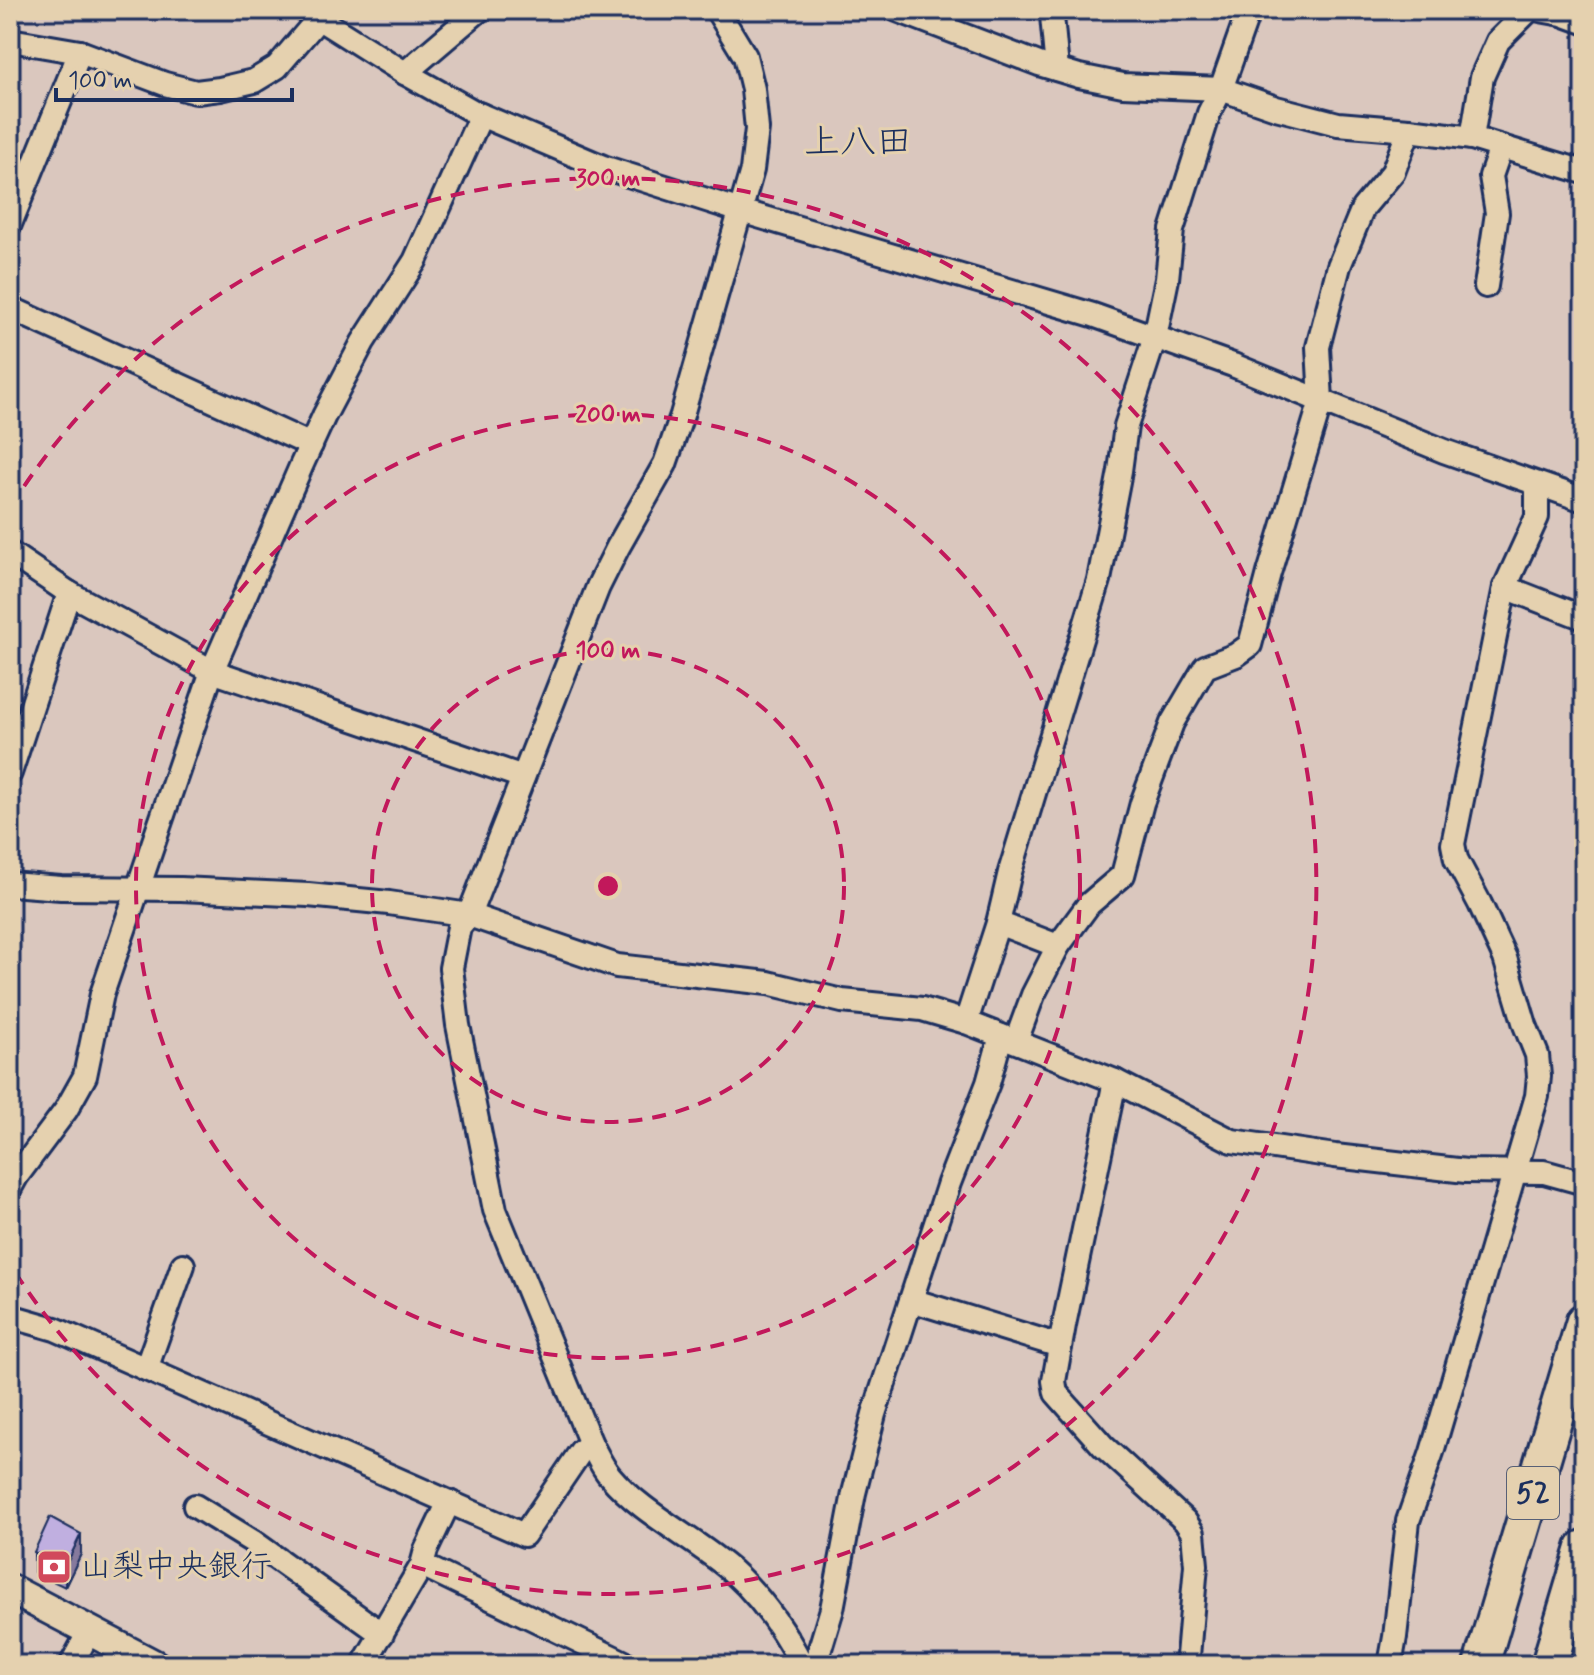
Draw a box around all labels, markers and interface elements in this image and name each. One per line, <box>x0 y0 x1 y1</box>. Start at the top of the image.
scale bar <box>56 52 292 102</box>
text: 100 m <box>68 66 132 97</box>
district label: 上八田 <box>804 120 912 167</box>
text: 300 m <box>576 164 640 195</box>
text: 200 m <box>575 400 641 431</box>
text: 100 m <box>576 636 640 667</box>
centre of rings <box>594 872 622 900</box>
road number: 52 <box>1507 1467 1559 1519</box>
place label: 山梨中央銀行 <box>80 1546 272 1588</box>
bank icon: 山梨中央銀行 <box>35 1548 73 1586</box>

